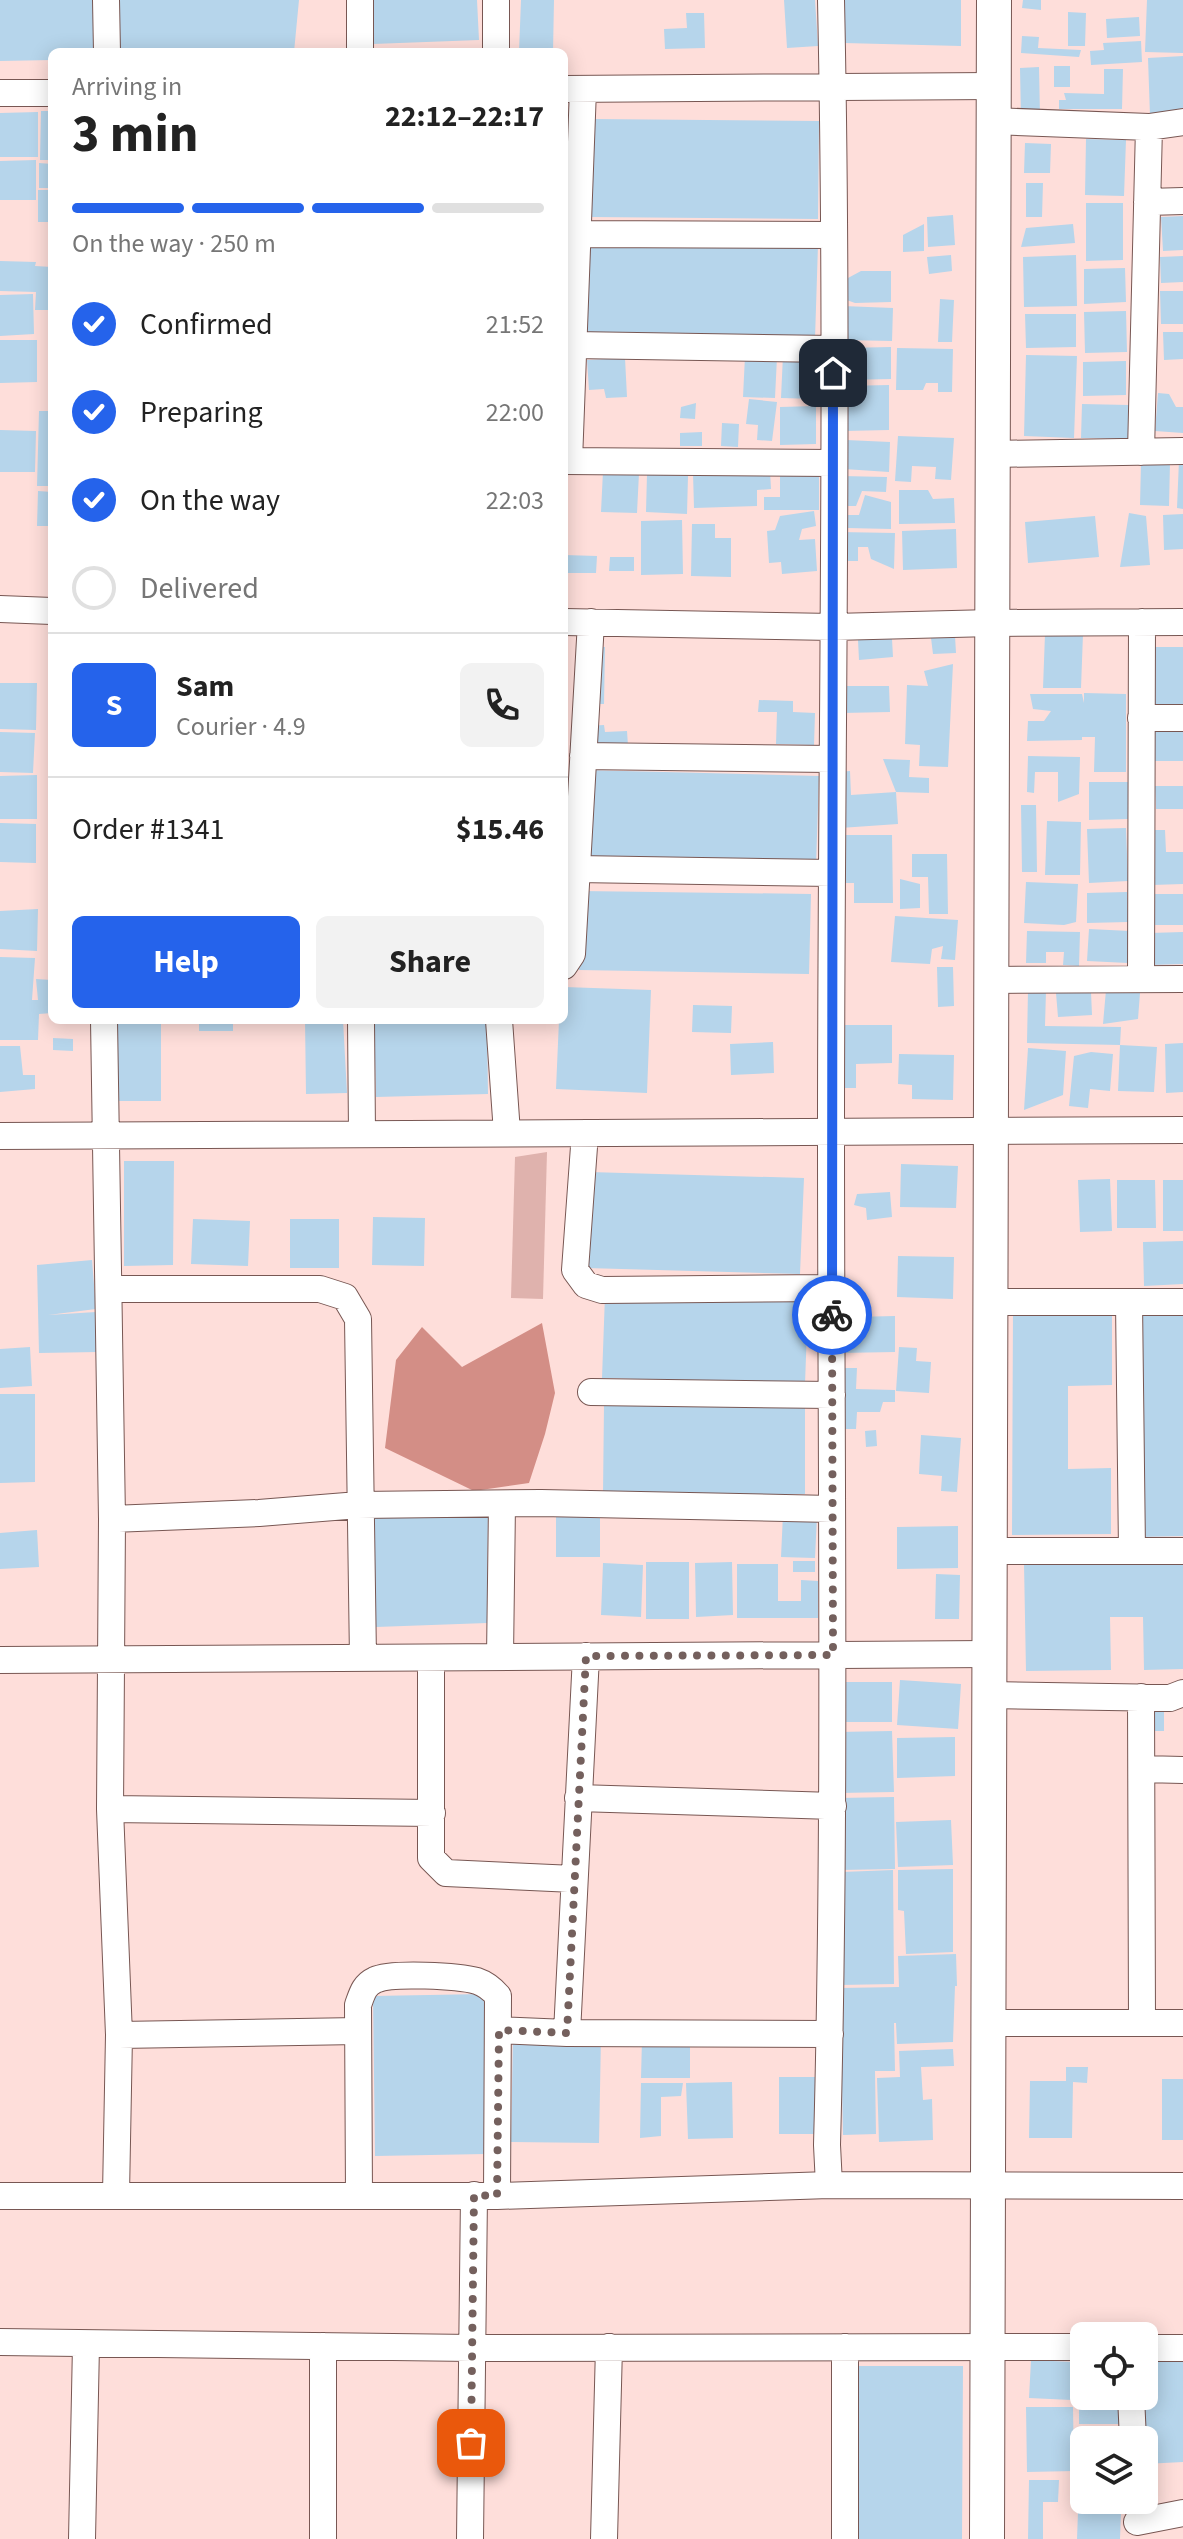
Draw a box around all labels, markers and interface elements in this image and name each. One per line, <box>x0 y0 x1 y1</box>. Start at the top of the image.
text: Arriving in <box>72 68 182 105</box>
text: 22:12–22:17 <box>385 95 544 138</box>
text: 3 min <box>72 98 199 172</box>
text: On the way · 250 m <box>72 225 276 262</box>
icon: check <box>72 302 116 346</box>
text: Confirmed <box>140 303 273 346</box>
text: 21:52 <box>486 306 544 343</box>
pin <box>799 339 867 407</box>
icon: home <box>811 351 855 395</box>
icon: check <box>72 390 116 434</box>
text: Preparing <box>140 391 263 434</box>
text: 22:00 <box>486 394 544 431</box>
icon: check <box>72 478 116 522</box>
text: On the way <box>140 479 280 522</box>
text: 22:03 <box>486 482 544 519</box>
text: Delivered <box>140 567 259 610</box>
button: phone <box>460 663 544 747</box>
text: Sam <box>176 665 234 708</box>
text: S <box>106 684 122 727</box>
text: Courier · 4.9 <box>176 708 306 745</box>
text: Order #1341 <box>72 808 225 851</box>
text: $15.46 <box>456 808 544 851</box>
button: Help <box>72 916 300 1008</box>
button: Share <box>316 916 544 1008</box>
courier <box>792 1275 872 1355</box>
icon: bike <box>810 1293 854 1337</box>
map controls <box>1070 2322 1158 2514</box>
button: locate <box>1070 2322 1158 2410</box>
pin <box>437 2409 505 2477</box>
icon: bag <box>449 2421 493 2465</box>
button: layers <box>1070 2426 1158 2514</box>

